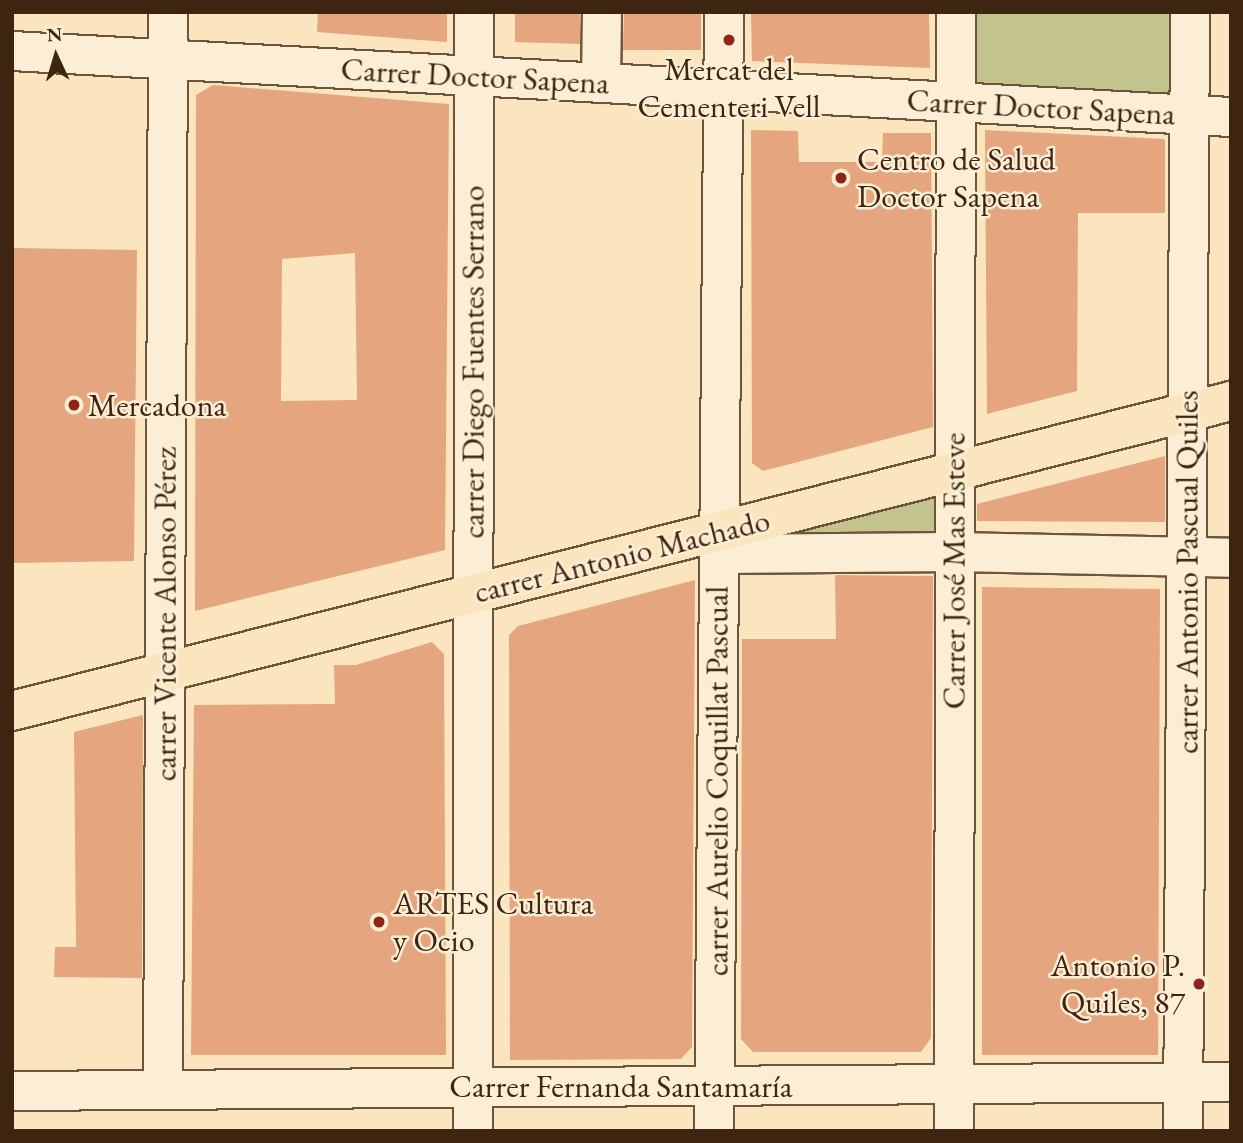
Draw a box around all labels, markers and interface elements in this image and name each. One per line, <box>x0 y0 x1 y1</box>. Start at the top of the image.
north arrow <box>21 21 91 91</box>
text: N <box>46 22 63 48</box>
marker: Mercat del Cementeri Vell <box>721 32 737 48</box>
street label: Carrer Doctor Sapena <box>340 50 610 102</box>
place label: Mercat del Cementeri Vell <box>637 51 821 126</box>
street label: Carrer Doctor Sapena <box>906 81 1176 133</box>
place label: Centro de Salud Doctor Sapena <box>857 141 1056 216</box>
marker: Centro de Salud Doctor Sapena <box>831 168 851 188</box>
street label: carrer Diego Fuentes Serrano <box>454 186 492 538</box>
place label: Mercadona <box>88 386 226 424</box>
street label: carrer Antonio Pascual Quiles <box>1168 390 1206 754</box>
marker: Mercadona <box>66 397 82 413</box>
street label: Carrer José Mas Esteve <box>935 433 973 709</box>
street label: carrer Vicente Alonso Pérez <box>146 447 184 781</box>
street label: carrer Antonio Machado <box>470 501 774 611</box>
street label: carrer Aurelio Coquillat Pascual <box>698 586 736 976</box>
place label: ARTES Cultura y Ocio <box>393 885 593 960</box>
marker: ARTES Cultura y Ocio <box>371 914 387 930</box>
place label: Antonio P. Quiles, 87 <box>1050 947 1185 1022</box>
marker: Antonio P. Quiles, 87 <box>1191 976 1207 992</box>
street label: Carrer Fernanda Santamaría <box>449 1067 793 1105</box>

